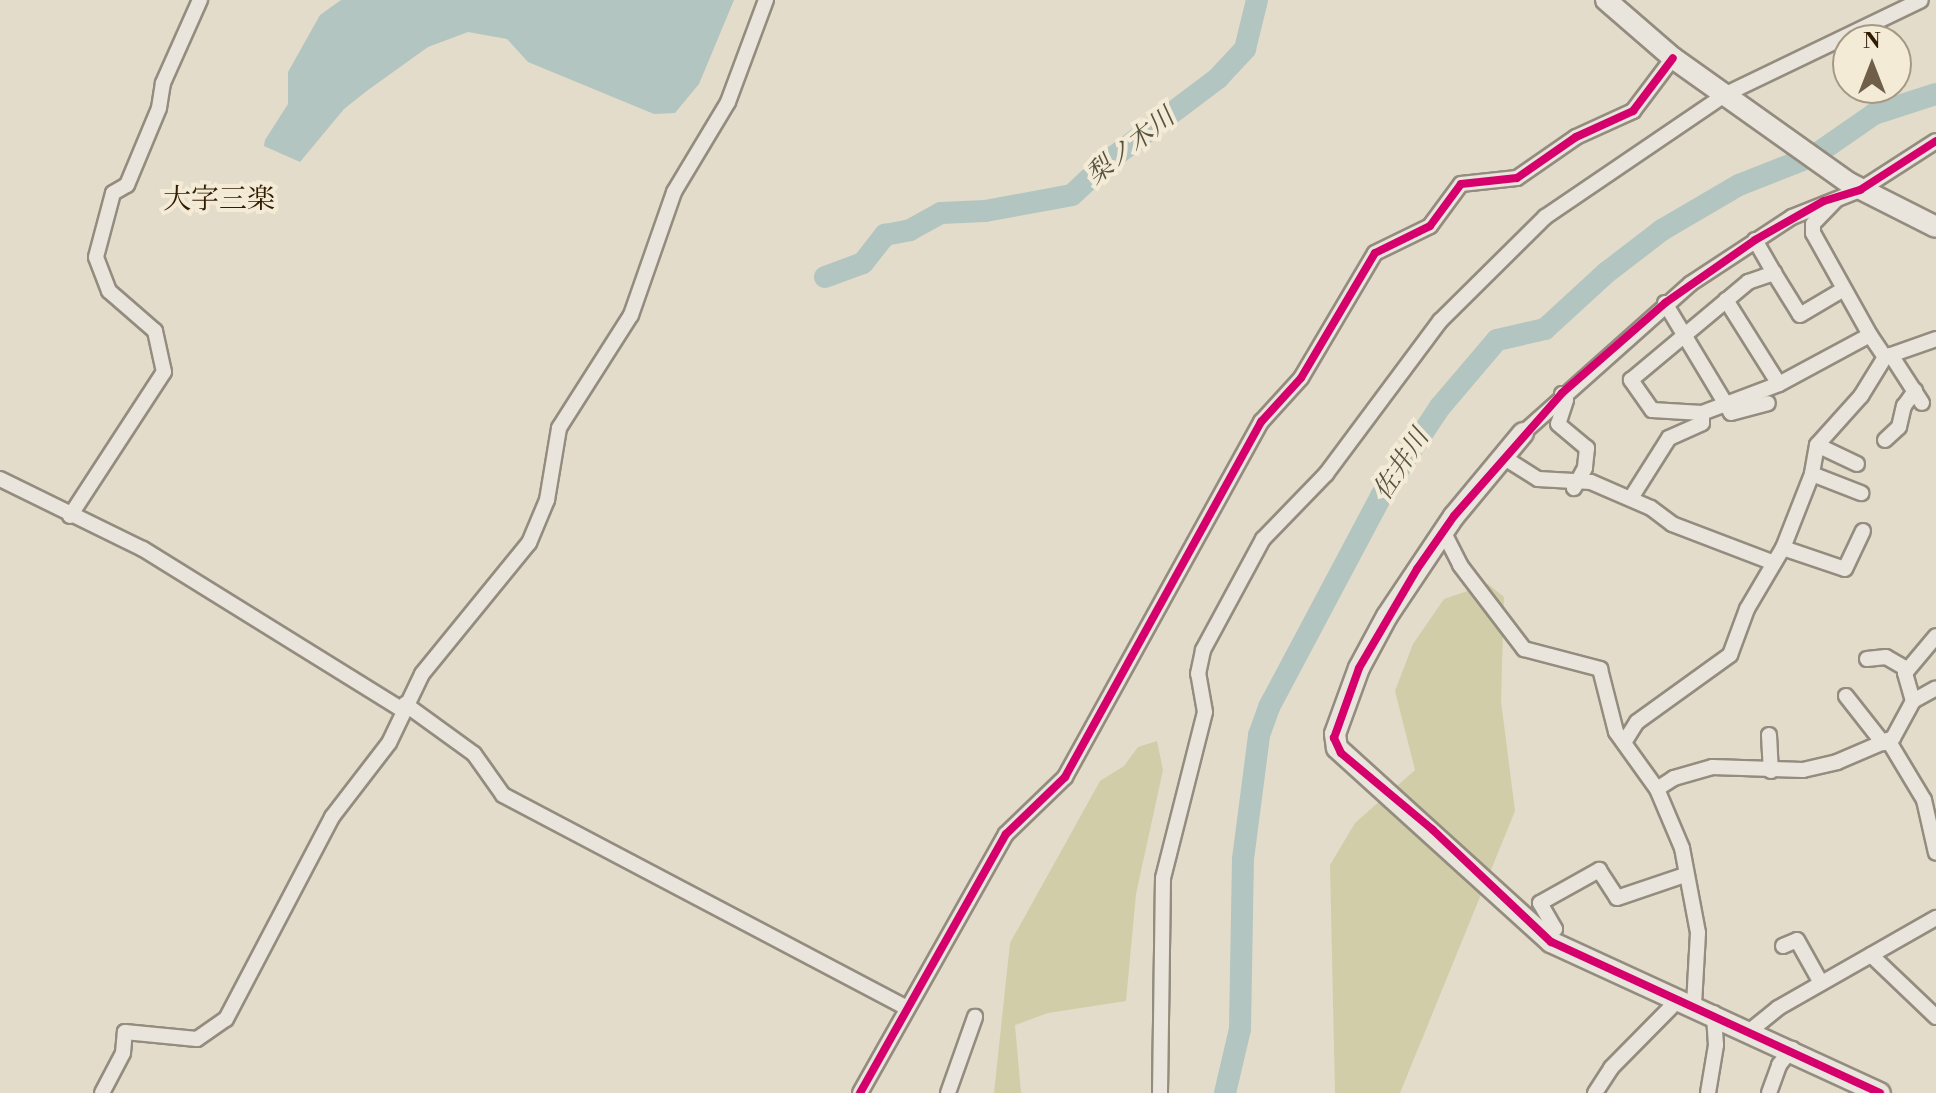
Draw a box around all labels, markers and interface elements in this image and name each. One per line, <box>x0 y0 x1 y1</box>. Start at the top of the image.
north arrow <box>1832 24 1912 104</box>
text: N <box>1863 28 1881 55</box>
water label: 梨ノ木川 <box>1081 102 1181 192</box>
district label: 大字三楽 <box>163 183 275 217</box>
water label: 佐井川 <box>1368 424 1436 506</box>

